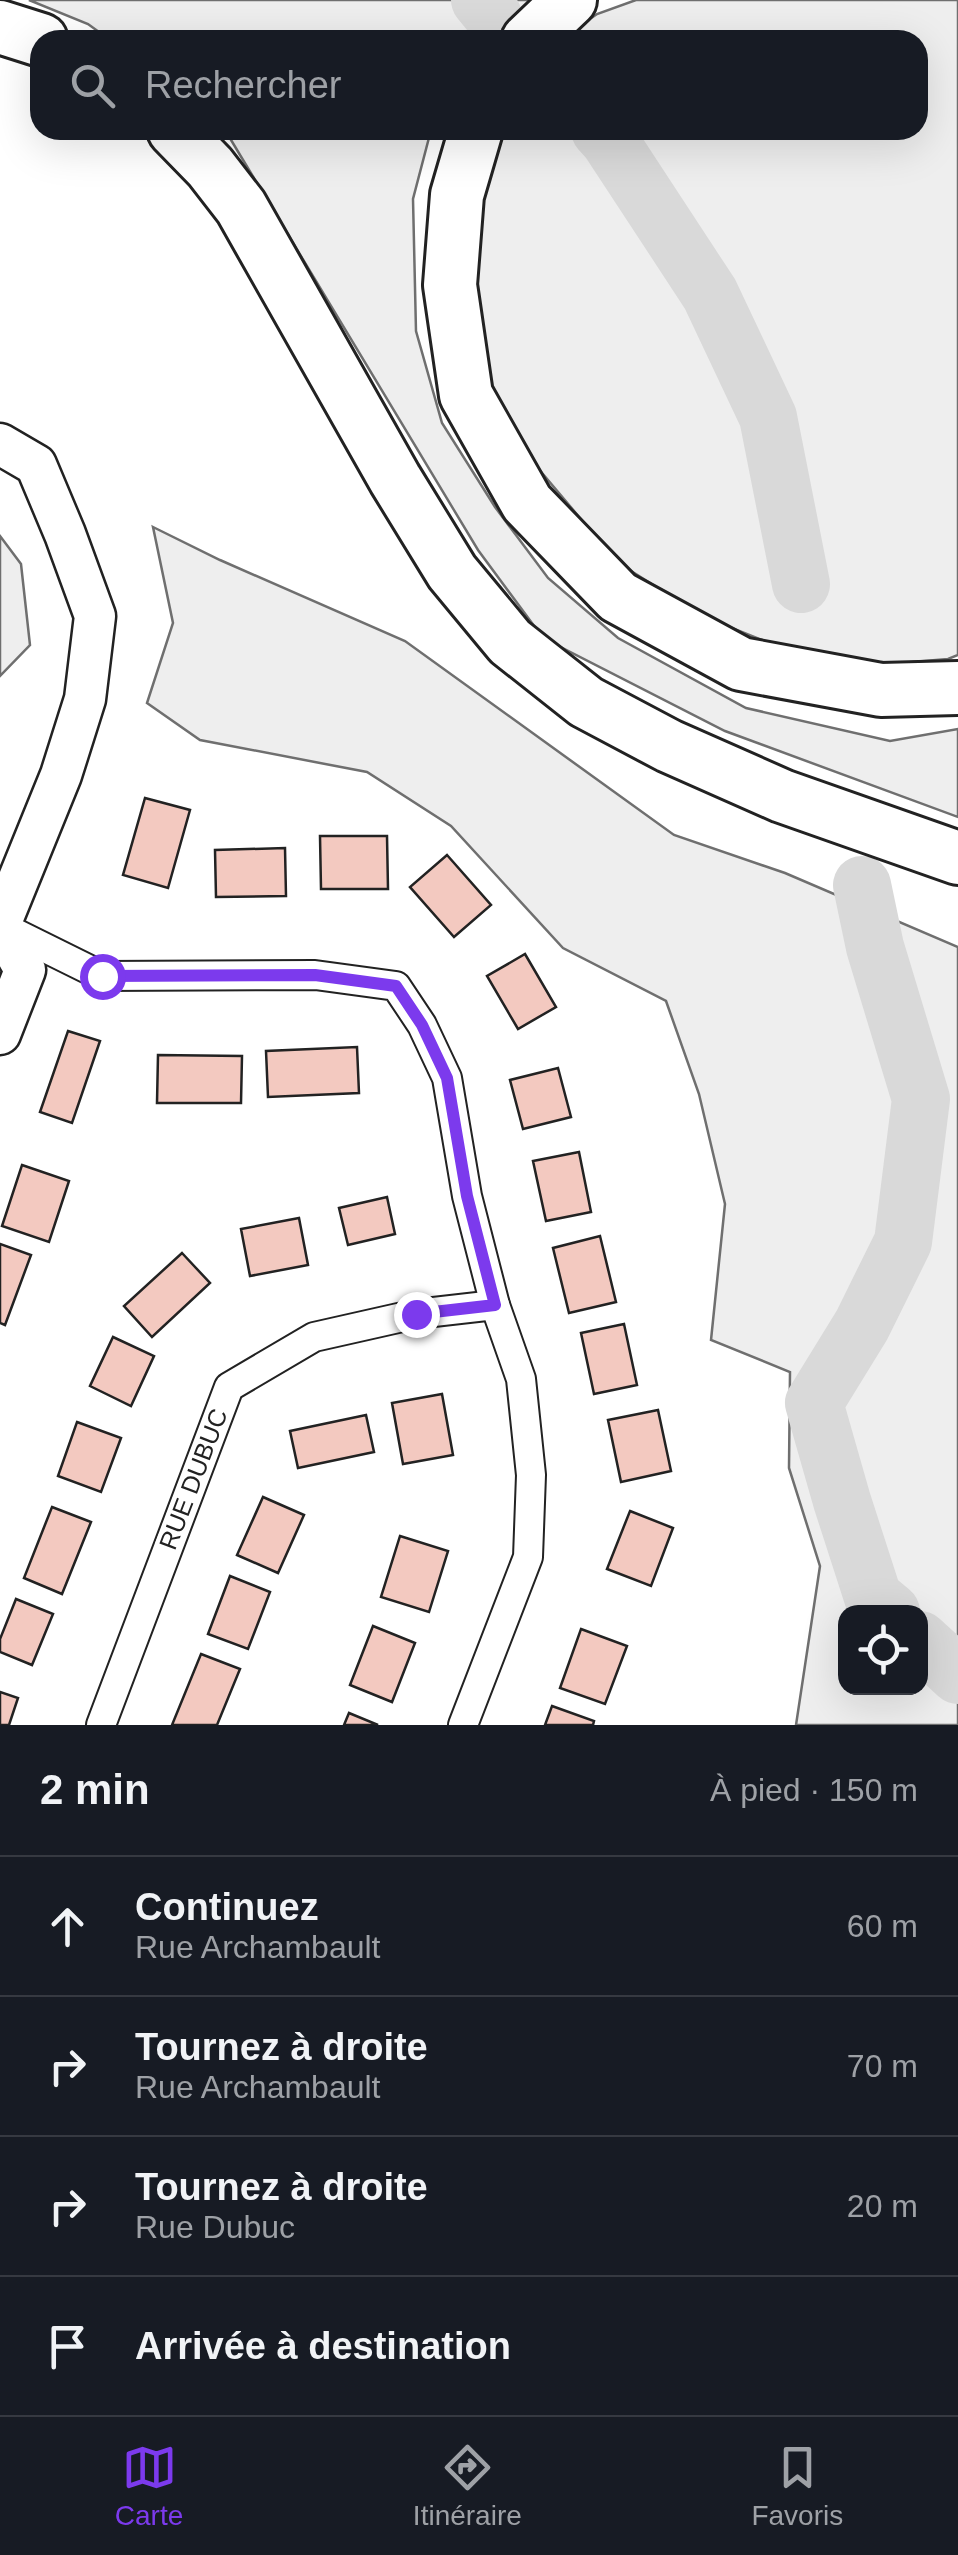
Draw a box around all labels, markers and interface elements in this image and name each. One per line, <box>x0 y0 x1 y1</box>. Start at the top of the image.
search box <box>30 30 928 140</box>
icon: search <box>65 58 120 113</box>
text: Rechercher <box>145 64 341 106</box>
route start <box>80 954 126 1000</box>
route end <box>394 1292 440 1338</box>
street label: RUE DUBUC <box>153 1405 233 1553</box>
map controls <box>838 1605 928 1695</box>
button: locate <box>838 1605 928 1695</box>
text: 2 min <box>40 1766 150 1813</box>
text: À pied · 150 m <box>710 1772 918 1808</box>
text: Continuez <box>135 1886 319 1928</box>
icon: ahead <box>40 1899 95 1954</box>
text: 60 m <box>847 1908 918 1944</box>
text: Rue Archambault <box>135 1929 380 1965</box>
text: Tournez à droite <box>135 2026 428 2068</box>
icon: right <box>40 2039 95 2094</box>
text: 70 m <box>847 2048 918 2084</box>
text: Rue Archambault <box>135 2069 380 2105</box>
text: Tournez à droite <box>135 2166 428 2208</box>
icon: right <box>40 2179 95 2234</box>
text: 20 m <box>847 2188 918 2224</box>
text: Rue Dubuc <box>135 2209 295 2245</box>
icon: arrive <box>40 2319 95 2374</box>
text: Arrivée à destination <box>135 2325 511 2367</box>
tab: Carte <box>115 2440 183 2532</box>
tab: Itinéraire <box>413 2440 522 2532</box>
tab: Favoris <box>751 2440 843 2532</box>

